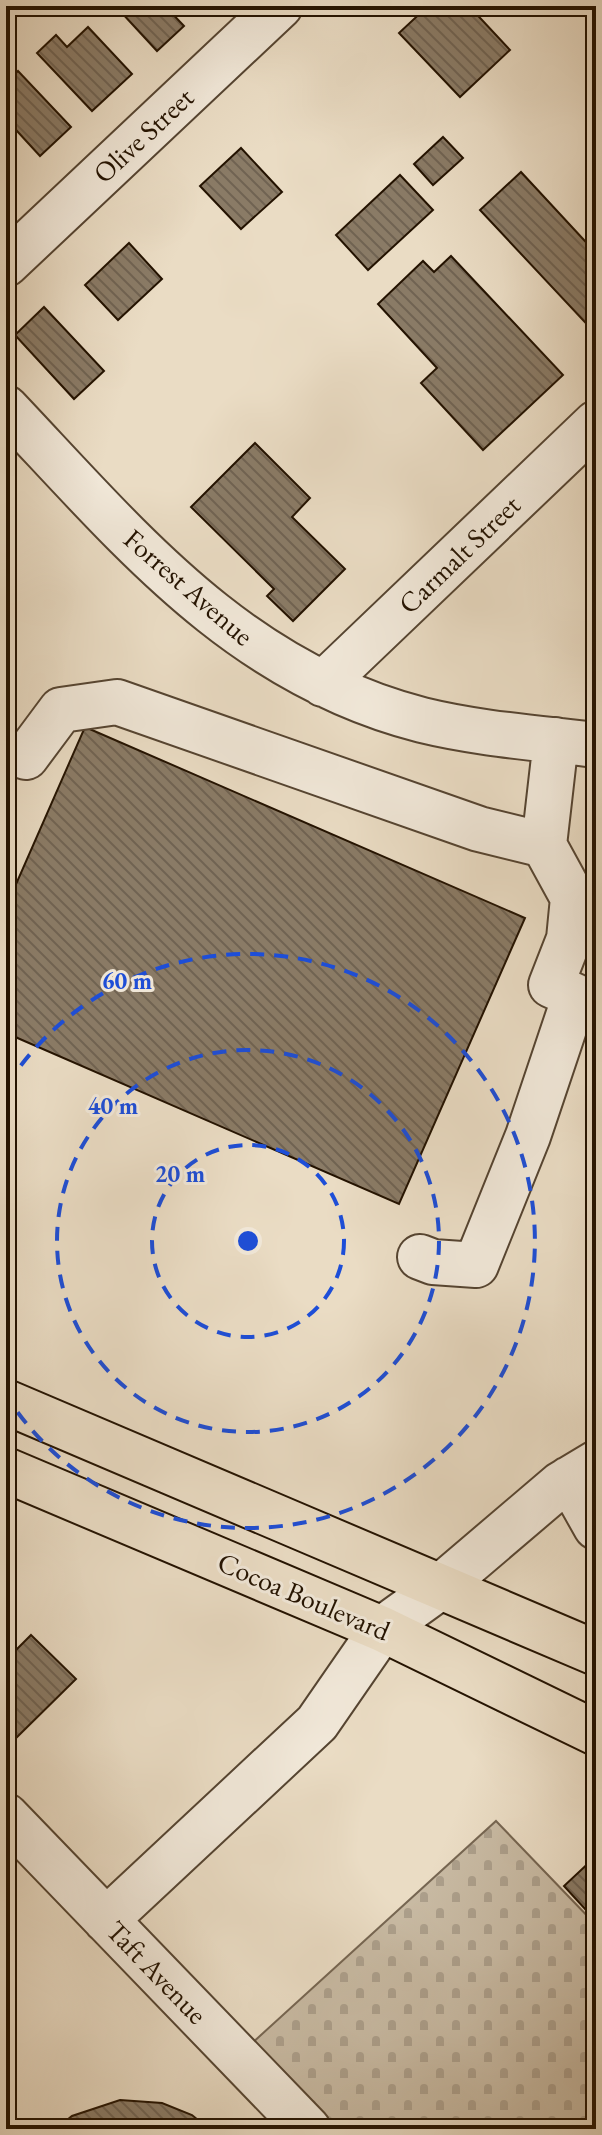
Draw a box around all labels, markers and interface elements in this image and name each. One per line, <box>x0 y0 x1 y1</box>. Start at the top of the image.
street label: Olive Street <box>85 79 201 191</box>
street label: Carmalt Street <box>390 487 528 621</box>
street label: Forrest Avenue <box>117 521 262 653</box>
text: 60 m <box>102 965 152 996</box>
text: 40 m <box>88 1090 138 1121</box>
text: 20 m <box>155 1158 205 1189</box>
centre of rings <box>234 1227 262 1255</box>
street label: Cocoa Boulevard <box>212 1544 396 1649</box>
street label: Taft Avenue <box>99 1913 215 2032</box>

